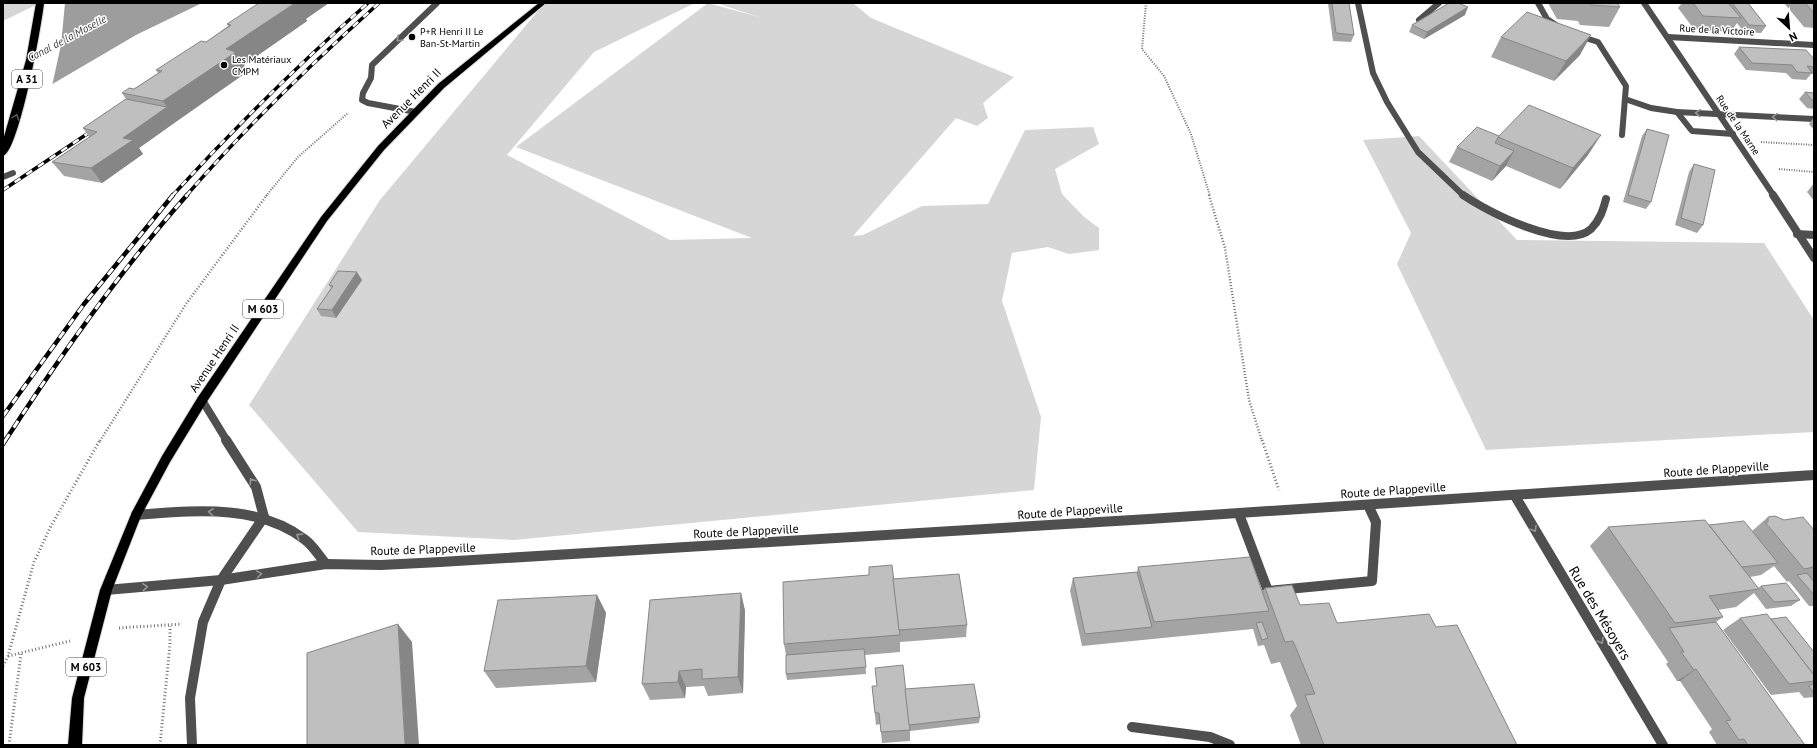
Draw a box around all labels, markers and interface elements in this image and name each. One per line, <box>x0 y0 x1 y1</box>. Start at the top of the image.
north arrow <box>1769 8 1809 48</box>
water label: Canal de la Moselle <box>25 11 109 65</box>
street label: Rue de la Victoire <box>1679 22 1755 38</box>
place label: P+R Henri II Le Ban-St-Martin <box>420 25 483 50</box>
text: N <box>1787 29 1800 45</box>
marker: P+R Henri II Le Ban-St-Martin <box>407 32 417 42</box>
one-way arrow <box>396 35 404 42</box>
place label: Les Matériaux CMPM <box>232 53 291 78</box>
marker: Les Matériaux CMPM <box>219 60 229 70</box>
street label: Avenue Henri II <box>378 65 444 131</box>
road number: A 31 <box>12 70 42 88</box>
street label: Rue de la Marne <box>1713 93 1763 157</box>
one-way arrow <box>1695 109 1701 117</box>
one-way arrow <box>12 113 20 120</box>
one-way arrow <box>1772 113 1778 122</box>
road number: M 603 <box>243 300 283 318</box>
street label: Avenue Henri II <box>186 321 242 395</box>
street label: Route de Plappeville <box>1663 458 1769 480</box>
one-way arrow <box>250 478 257 485</box>
street label: Route de Plappeville <box>1340 479 1446 501</box>
street label: Route de Plappeville <box>1017 500 1123 522</box>
one-way arrow <box>208 507 214 516</box>
street label: Route de Plappeville <box>693 521 799 541</box>
one-way arrow <box>1530 525 1537 533</box>
one-way arrow <box>296 533 303 541</box>
street label: Route de Plappeville <box>370 540 476 558</box>
street label: Rue des Mésoyers <box>1565 563 1635 663</box>
one-way arrow <box>256 570 262 579</box>
one-way arrow <box>142 582 148 591</box>
one-way arrow <box>1596 637 1603 644</box>
road number: M 603 <box>66 658 106 676</box>

